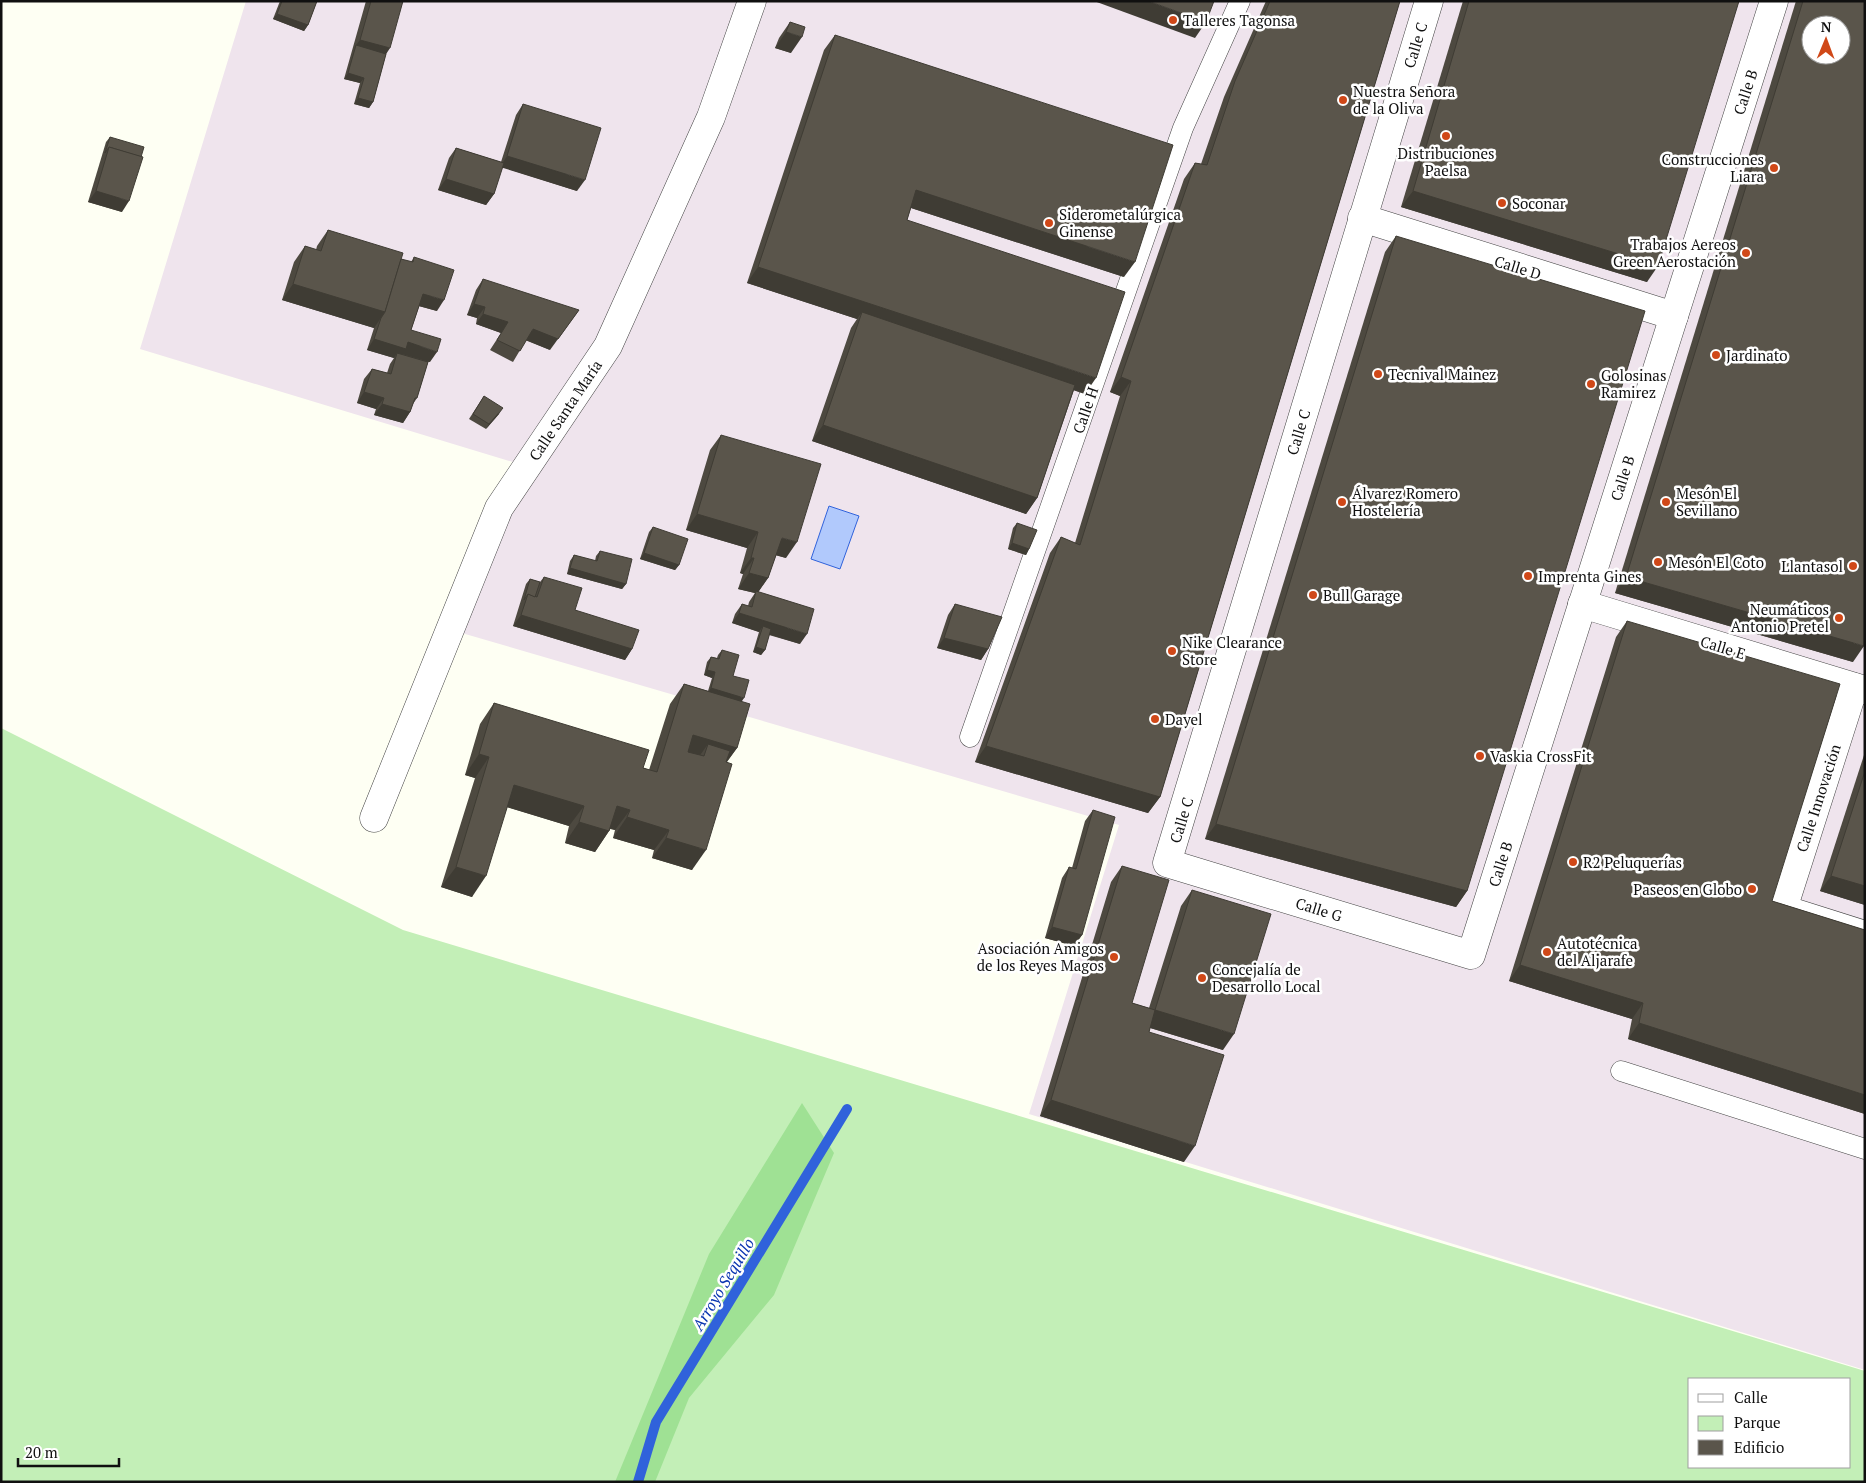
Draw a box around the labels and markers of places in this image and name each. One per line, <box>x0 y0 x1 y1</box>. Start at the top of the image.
place label: Talleres Tagonsa <box>1183 10 1295 30</box>
marker: Talleres Tagonsa <box>1167 14 1179 26</box>
place label: Nuestra Señora de la Oliva <box>1353 81 1456 118</box>
marker: Nuestra Señora de la Oliva <box>1337 94 1349 106</box>
marker: Distribuciones Paelsa <box>1440 130 1452 142</box>
place label: Distribuciones Paelsa <box>1397 143 1495 180</box>
place label: Construcciones Liara <box>1662 149 1764 186</box>
marker: Construcciones Liara <box>1768 162 1780 174</box>
place label: Soconar <box>1512 193 1566 213</box>
marker: Soconar <box>1496 197 1508 209</box>
place label: Siderometalúrgica Ginense <box>1059 204 1181 241</box>
marker: Siderometalúrgica Ginense <box>1043 217 1055 229</box>
place label: Trabajos Aereos Green Aerostación <box>1613 234 1736 271</box>
marker: Trabajos Aereos Green Aerostación <box>1740 247 1752 259</box>
place label: Jardinato <box>1726 345 1788 365</box>
marker: Jardinato <box>1710 349 1722 361</box>
place label: Tecnival Mainez <box>1388 364 1496 384</box>
place label: Golosinas Ramirez <box>1601 365 1666 402</box>
marker: Tecnival Mainez <box>1372 368 1384 380</box>
marker: Golosinas Ramirez <box>1585 378 1597 390</box>
place label: Álvarez Romero Hostelería <box>1352 483 1458 520</box>
place label: Mesón El Sevillano <box>1676 483 1737 520</box>
marker: Álvarez Romero Hostelería <box>1336 496 1348 508</box>
marker: Mesón El Sevillano <box>1660 496 1672 508</box>
place label: Mesón El Coto <box>1668 552 1764 572</box>
marker: Mesón El Coto <box>1652 556 1664 568</box>
place label: Llantasol <box>1781 556 1843 576</box>
marker: Llantasol <box>1847 560 1859 572</box>
place label: Imprenta Gines <box>1538 566 1642 586</box>
marker: Imprenta Gines <box>1522 570 1534 582</box>
place label: Bull Garage <box>1323 585 1400 605</box>
marker: Bull Garage <box>1307 589 1319 601</box>
place label: Neumáticos Antonio Pretel <box>1731 599 1829 636</box>
marker: Neumáticos Antonio Pretel <box>1833 612 1845 624</box>
place label: Nike Clearance Store <box>1182 632 1282 669</box>
marker: Nike Clearance Store <box>1166 645 1178 657</box>
place label: Dayel <box>1165 709 1203 729</box>
marker: Dayel <box>1149 713 1161 725</box>
place label: Vaskia CrossFit <box>1490 746 1592 766</box>
marker: Vaskia CrossFit <box>1474 750 1486 762</box>
place label: R2 Peluquerías <box>1583 852 1682 872</box>
marker: R2 Peluquerías <box>1567 856 1579 868</box>
place label: Paseos en Globo <box>1633 879 1742 899</box>
marker: Paseos en Globo <box>1746 883 1758 895</box>
place label: Autotécnica del Aljarafe <box>1557 933 1638 970</box>
place label: Asociación Amigos de los Reyes Magos <box>977 938 1104 975</box>
marker: Autotécnica del Aljarafe <box>1541 946 1553 958</box>
marker: Asociación Amigos de los Reyes Magos <box>1108 951 1120 963</box>
place label: Concejalía de Desarrollo Local <box>1212 959 1321 996</box>
marker: Concejalía de Desarrollo Local <box>1196 972 1208 984</box>

